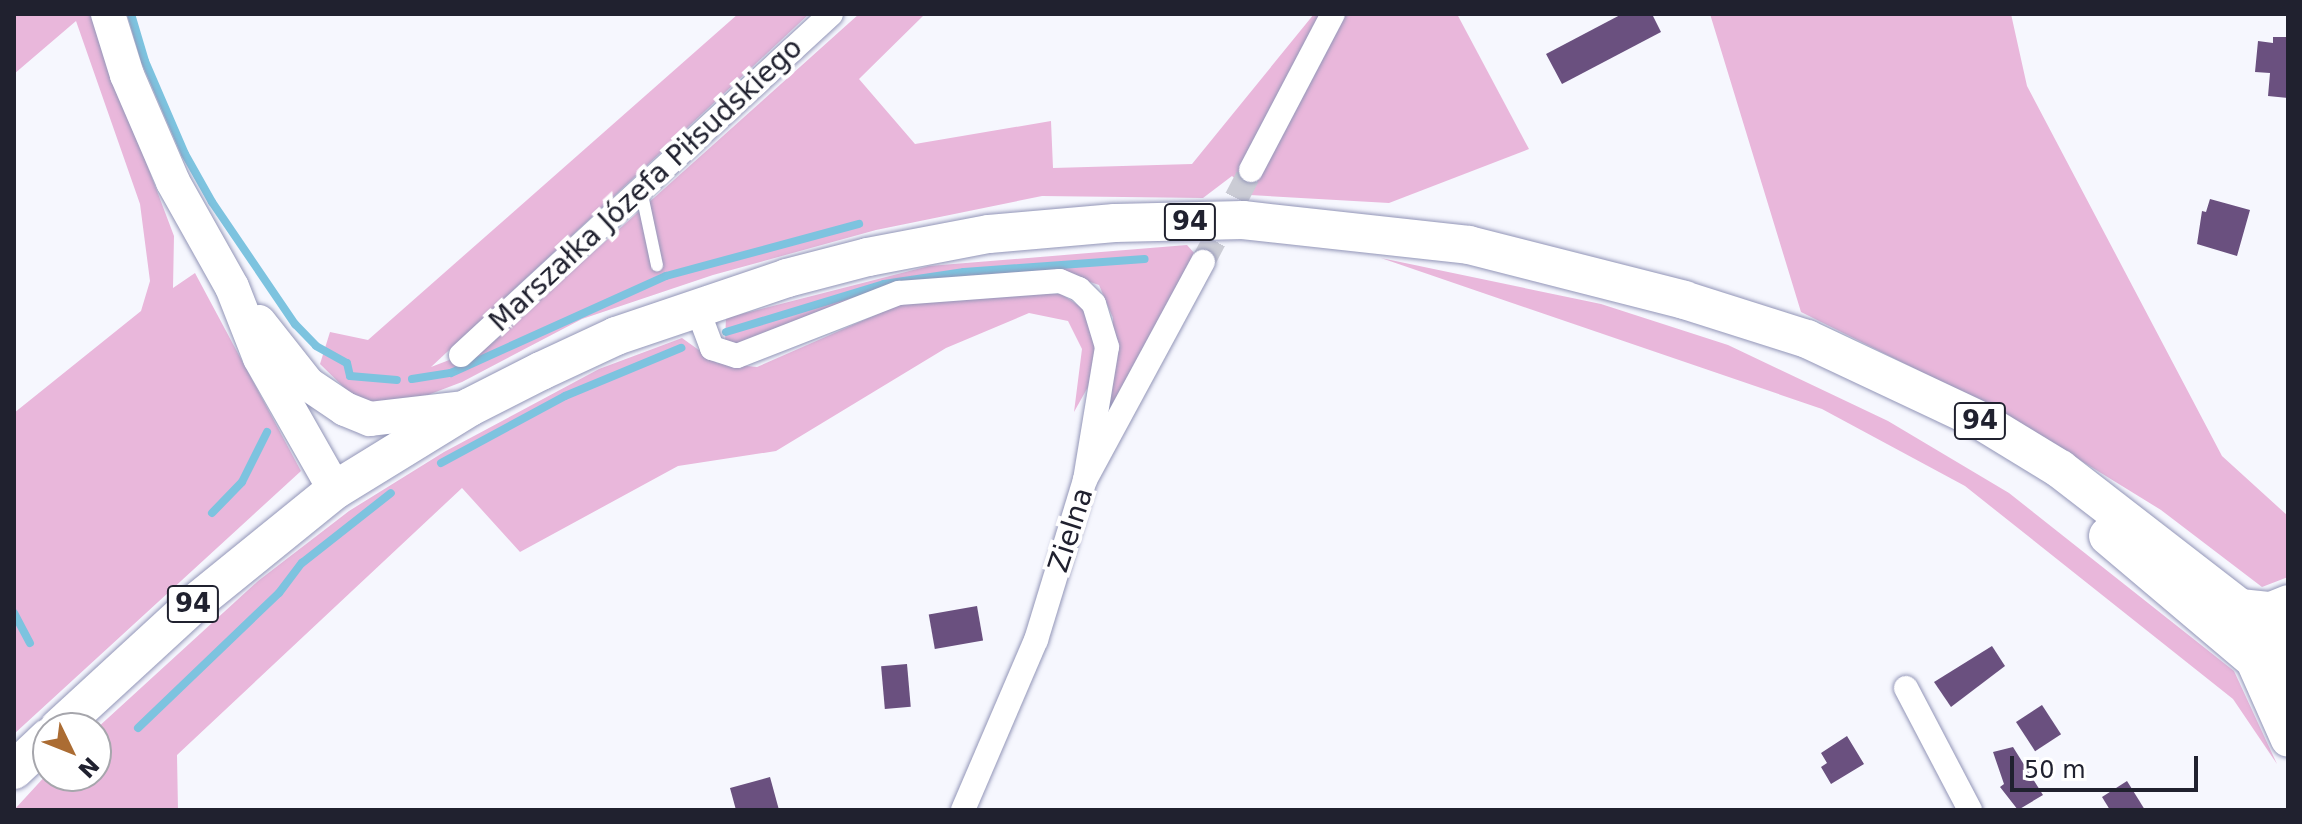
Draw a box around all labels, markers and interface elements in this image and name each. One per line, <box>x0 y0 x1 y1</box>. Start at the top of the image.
street label: Marszałka Józefa Piłsudskiego <box>483 31 809 339</box>
road number: 94 <box>1162 200 1218 244</box>
road number: 94 <box>1952 399 2008 443</box>
street label: Zielna <box>1042 483 1100 577</box>
road number: 94 <box>165 582 221 626</box>
north arrow <box>32 712 112 792</box>
scale bar <box>2014 740 2202 790</box>
text: N <box>73 752 104 783</box>
text: 50 m <box>2024 756 2086 784</box>

